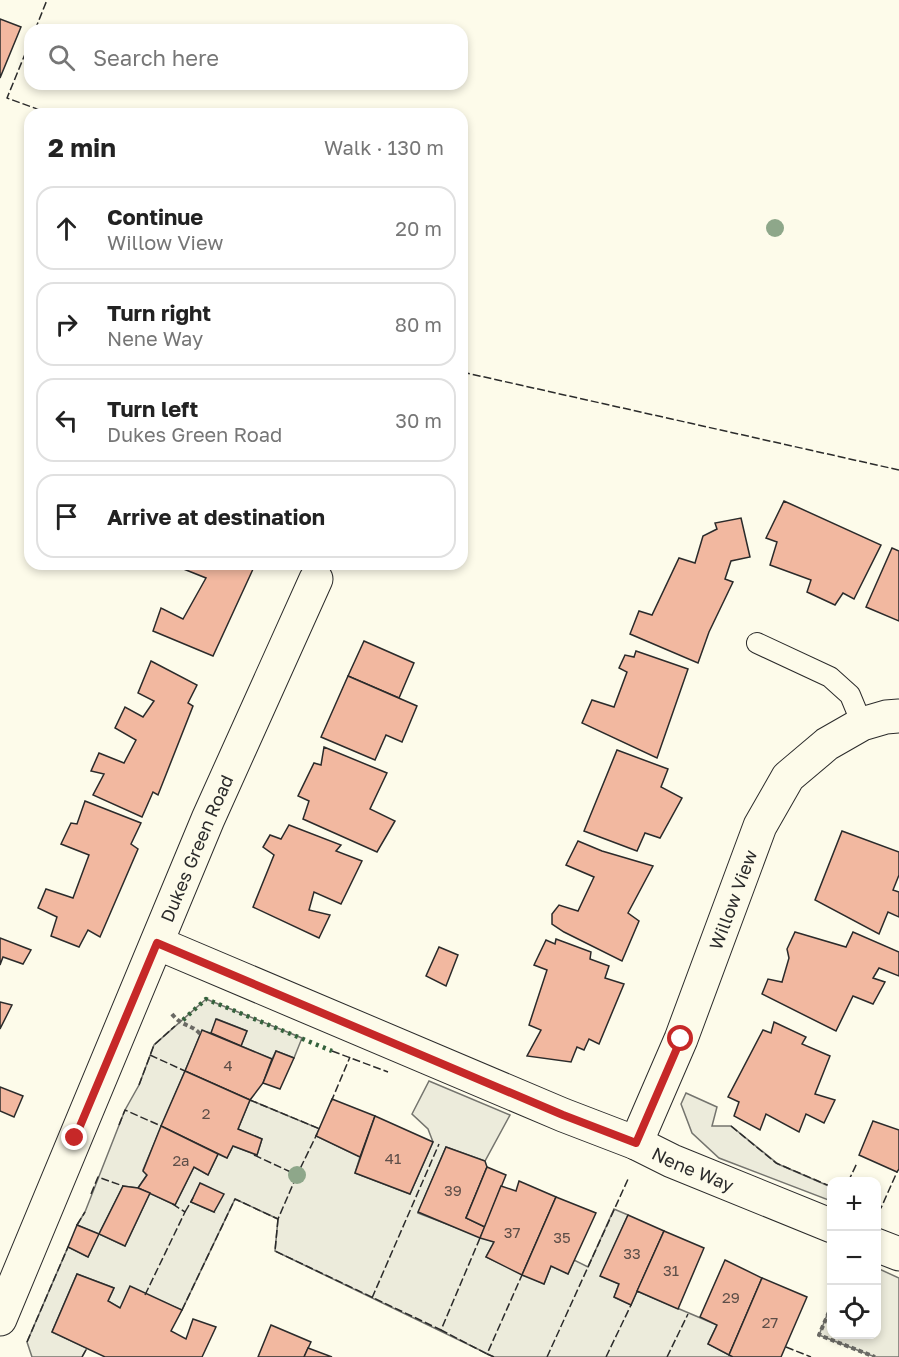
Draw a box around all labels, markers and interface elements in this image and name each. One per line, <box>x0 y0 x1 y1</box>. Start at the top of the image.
search box <box>24 24 468 90</box>
icon: search <box>45 41 78 74</box>
text: Search here <box>93 44 219 71</box>
text: 2 min <box>48 132 116 163</box>
text: Walk · 130 m <box>324 135 444 159</box>
text: Continue <box>107 203 203 230</box>
icon: ahead <box>50 212 83 245</box>
text: 20 m <box>395 216 442 240</box>
text: Willow View <box>107 230 224 254</box>
text: Turn right <box>107 299 211 326</box>
icon: right <box>50 308 83 341</box>
text: 80 m <box>395 312 442 336</box>
text: Nene Way <box>107 326 203 350</box>
text: Turn left <box>107 395 198 422</box>
icon: left <box>50 404 83 437</box>
text: 30 m <box>395 408 442 432</box>
text: Dukes Green Road <box>107 422 282 446</box>
icon: arrive <box>50 500 83 533</box>
text: Arrive at destination <box>107 503 325 530</box>
street label: Dukes Green Road <box>155 771 238 925</box>
street label: Willow View <box>704 846 761 953</box>
route start <box>667 1025 693 1051</box>
house number: 4 <box>223 1056 233 1074</box>
house number: 2 <box>202 1104 210 1122</box>
route end <box>61 1124 87 1150</box>
street label: Nene Way <box>649 1142 737 1196</box>
house number: 41 <box>385 1149 401 1167</box>
house number: 2a <box>172 1151 190 1169</box>
map controls <box>827 1177 881 1339</box>
button: + <box>827 1177 881 1231</box>
house number: 39 <box>444 1181 462 1199</box>
house number: 37 <box>504 1223 520 1241</box>
house number: 35 <box>553 1228 571 1246</box>
button: − <box>827 1231 881 1285</box>
house number: 33 <box>623 1244 641 1262</box>
house number: 31 <box>663 1261 679 1279</box>
button: locate <box>827 1285 881 1339</box>
house number: 29 <box>722 1288 740 1306</box>
house number: 27 <box>762 1313 778 1331</box>

